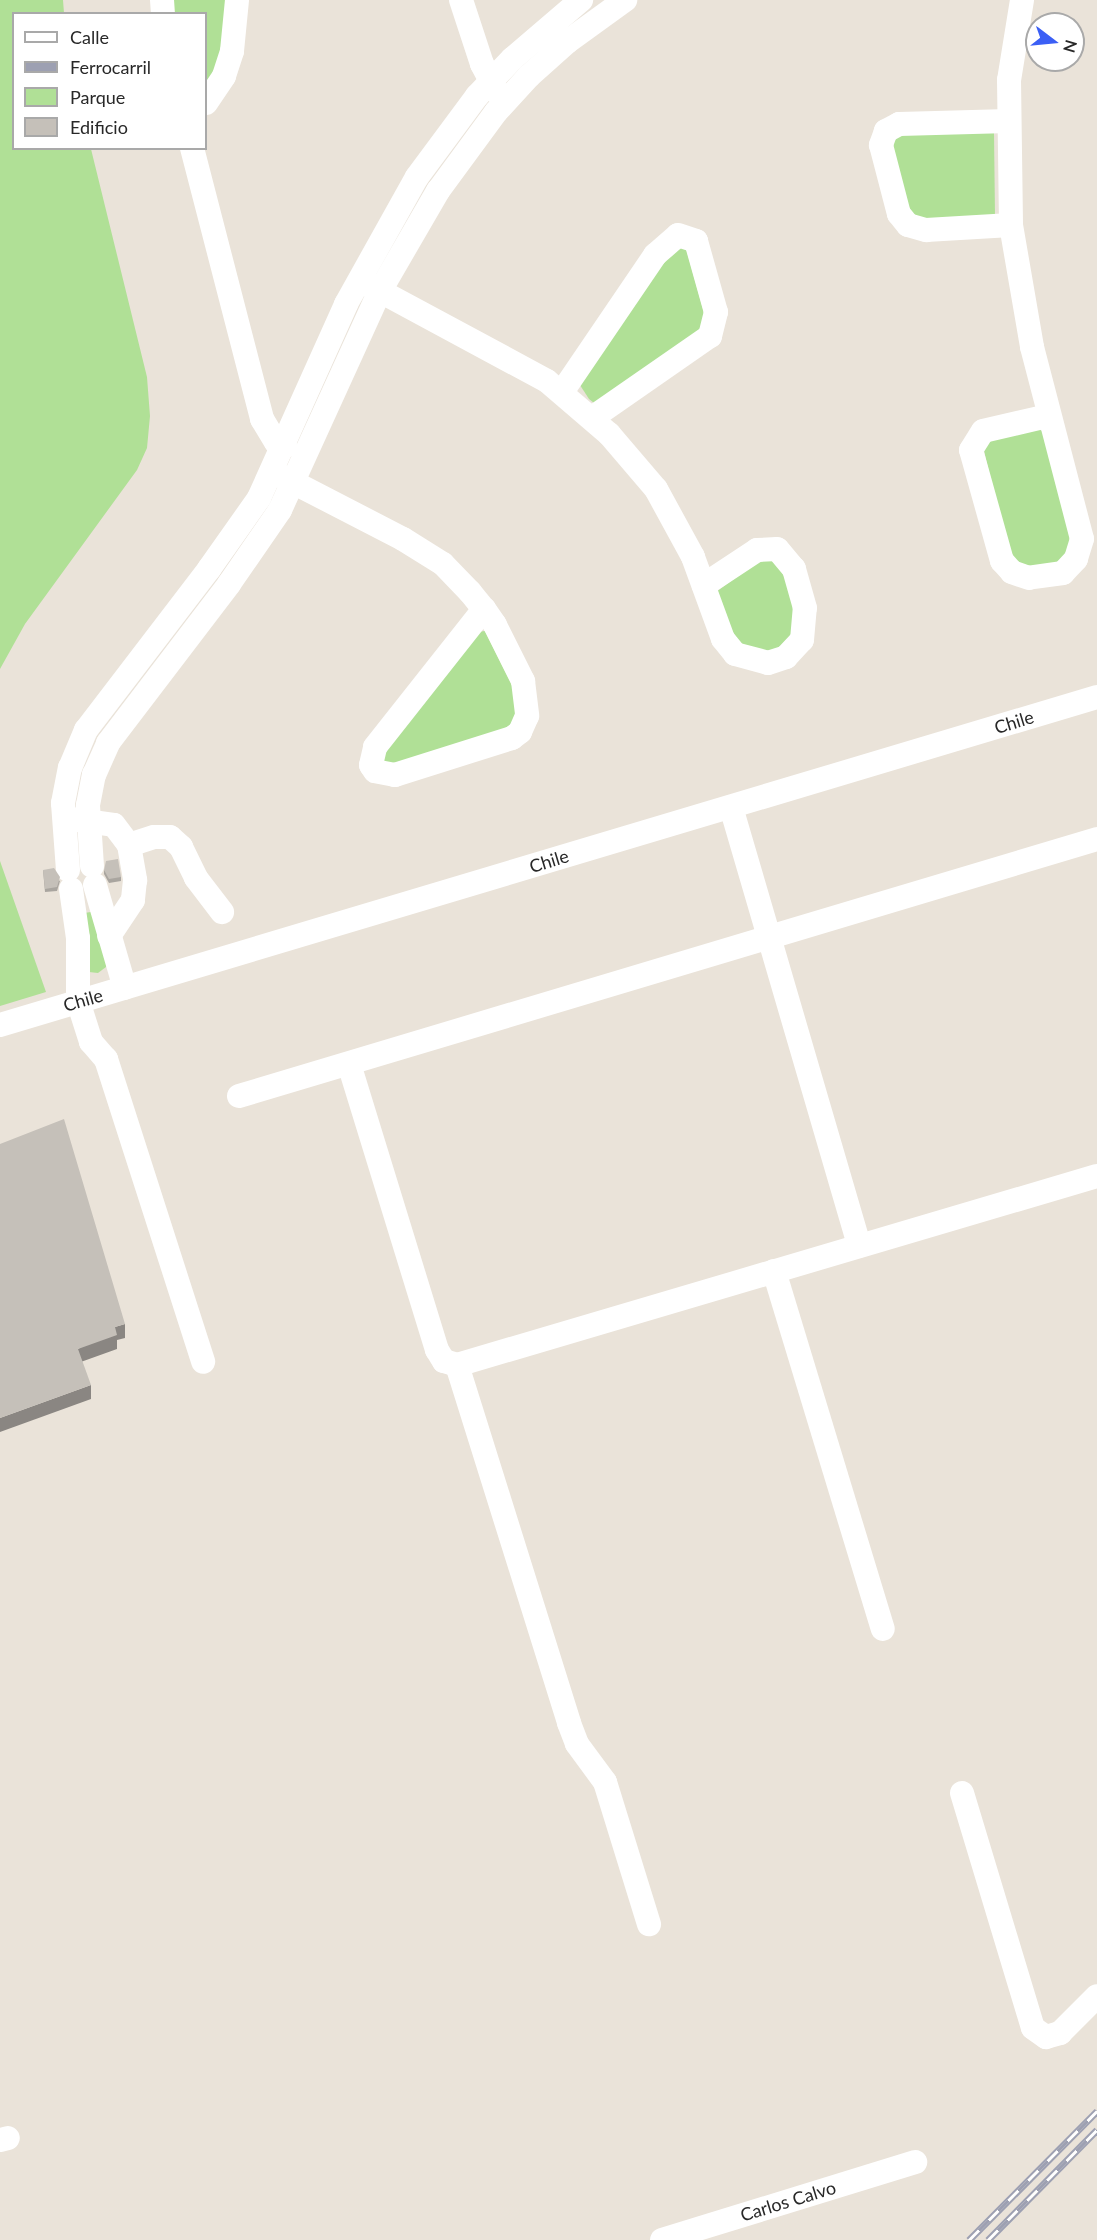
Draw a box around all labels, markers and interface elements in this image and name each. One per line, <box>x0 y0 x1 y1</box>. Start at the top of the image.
legend <box>12 12 207 150</box>
north arrow <box>1025 12 1085 72</box>
text: Calle <box>70 26 109 48</box>
text: N <box>1060 38 1082 55</box>
text: Ferrocarril <box>70 56 151 78</box>
text: Parque <box>70 86 125 108</box>
text: Edificio <box>70 116 128 138</box>
street label: Chile <box>992 706 1036 738</box>
street label: Chile <box>527 845 571 877</box>
street label: Chile <box>61 984 105 1016</box>
street label: Carlos Calvo <box>738 2176 838 2226</box>

